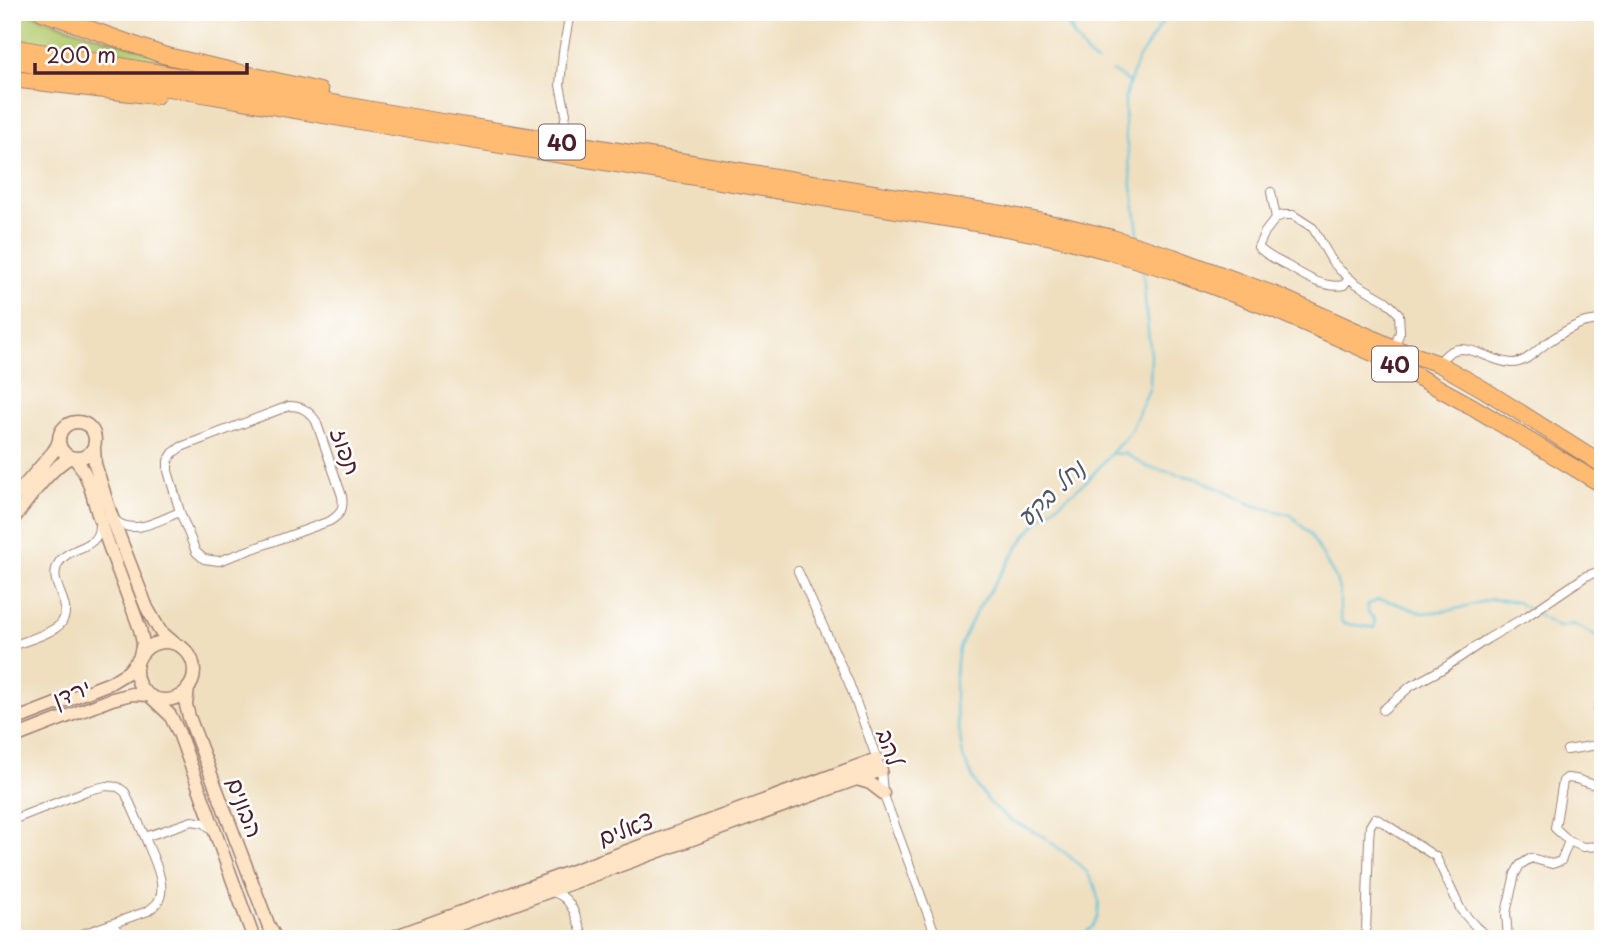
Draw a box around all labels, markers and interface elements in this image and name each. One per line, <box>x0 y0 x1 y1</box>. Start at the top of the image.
scale bar <box>35 32 247 76</box>
text: 200 m <box>46 38 116 70</box>
road number: 40 <box>539 124 585 160</box>
road number: 40 <box>1372 346 1418 382</box>
street label: תפוז <box>323 422 371 480</box>
water label: נחל בקע <box>1008 449 1094 534</box>
street label: ירדן <box>47 669 95 715</box>
street label: להב <box>869 724 914 771</box>
street label: הבונים <box>218 772 274 842</box>
street label: צאלים <box>592 802 658 854</box>

